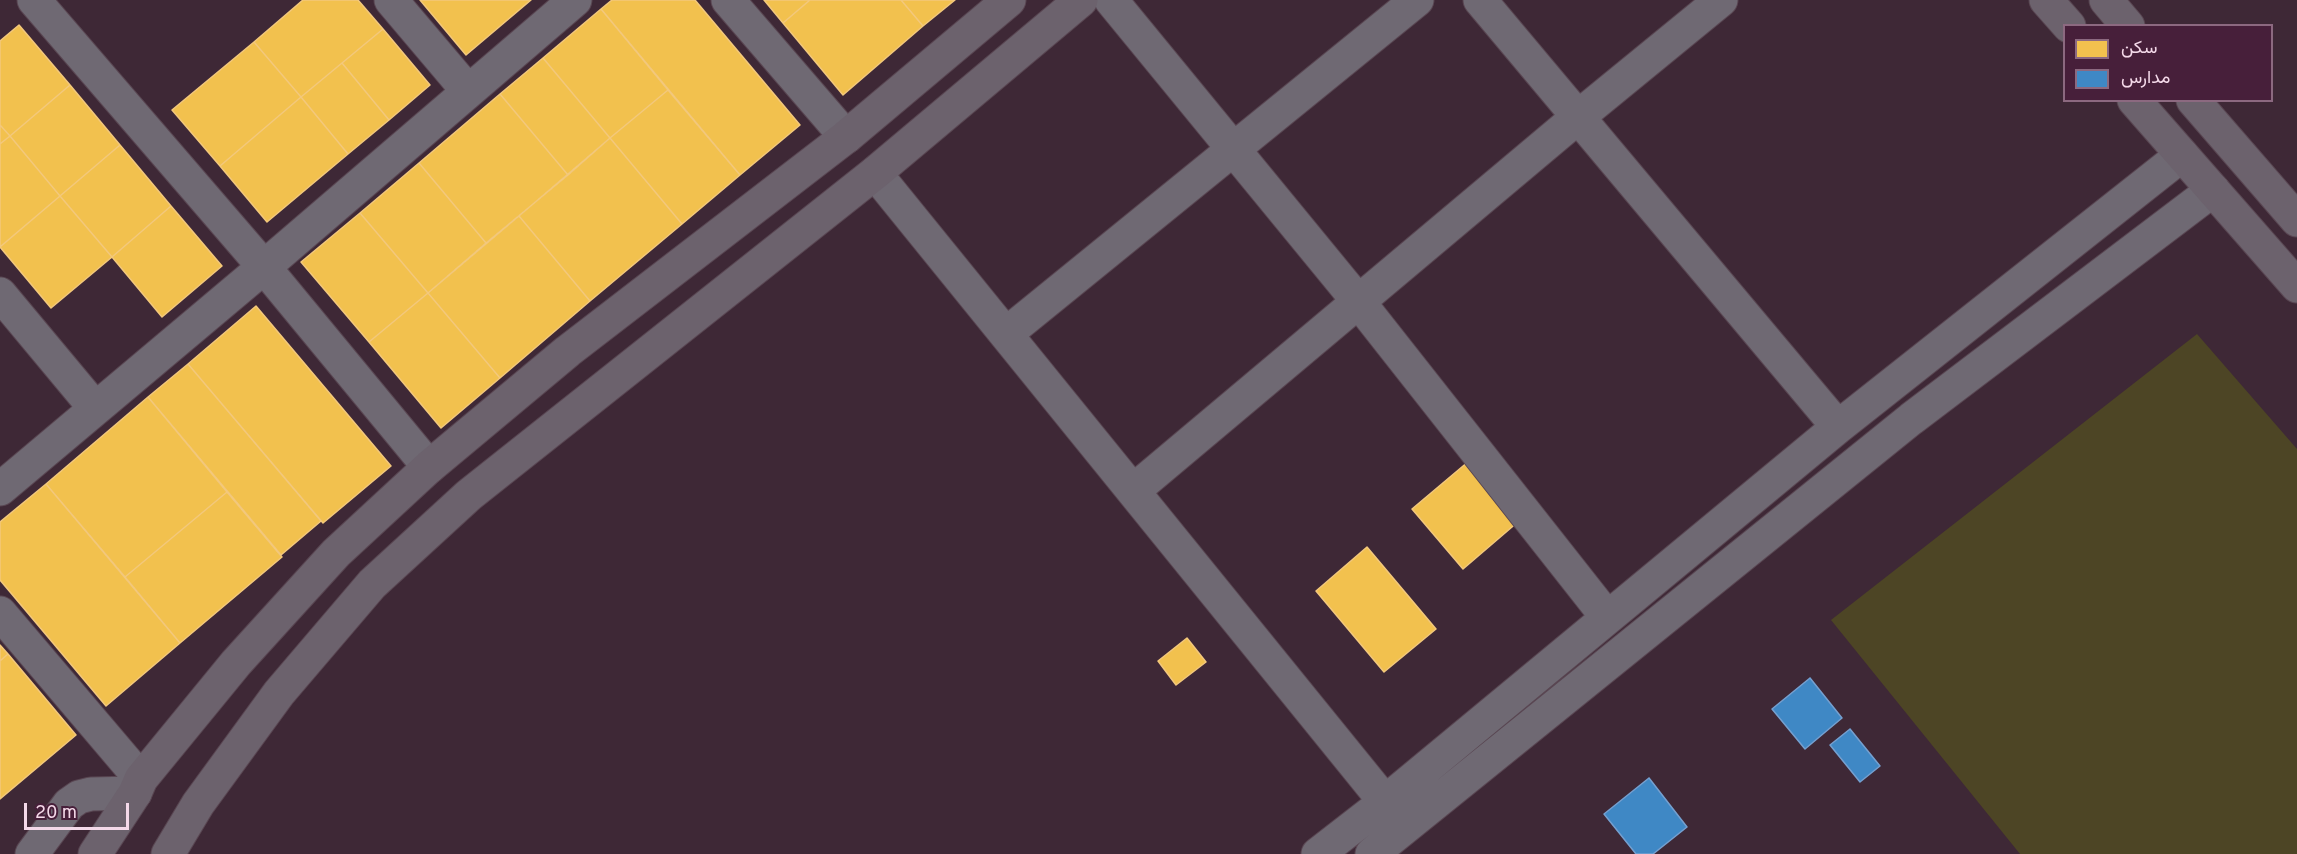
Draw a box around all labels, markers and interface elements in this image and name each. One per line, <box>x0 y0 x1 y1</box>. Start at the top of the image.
legend <box>2063 24 2273 102</box>
text: سكن <box>2121 37 2157 60</box>
text: مدارس <box>2121 67 2170 90</box>
scale bar <box>27 791 132 829</box>
text: 20 m <box>35 802 77 825</box>

